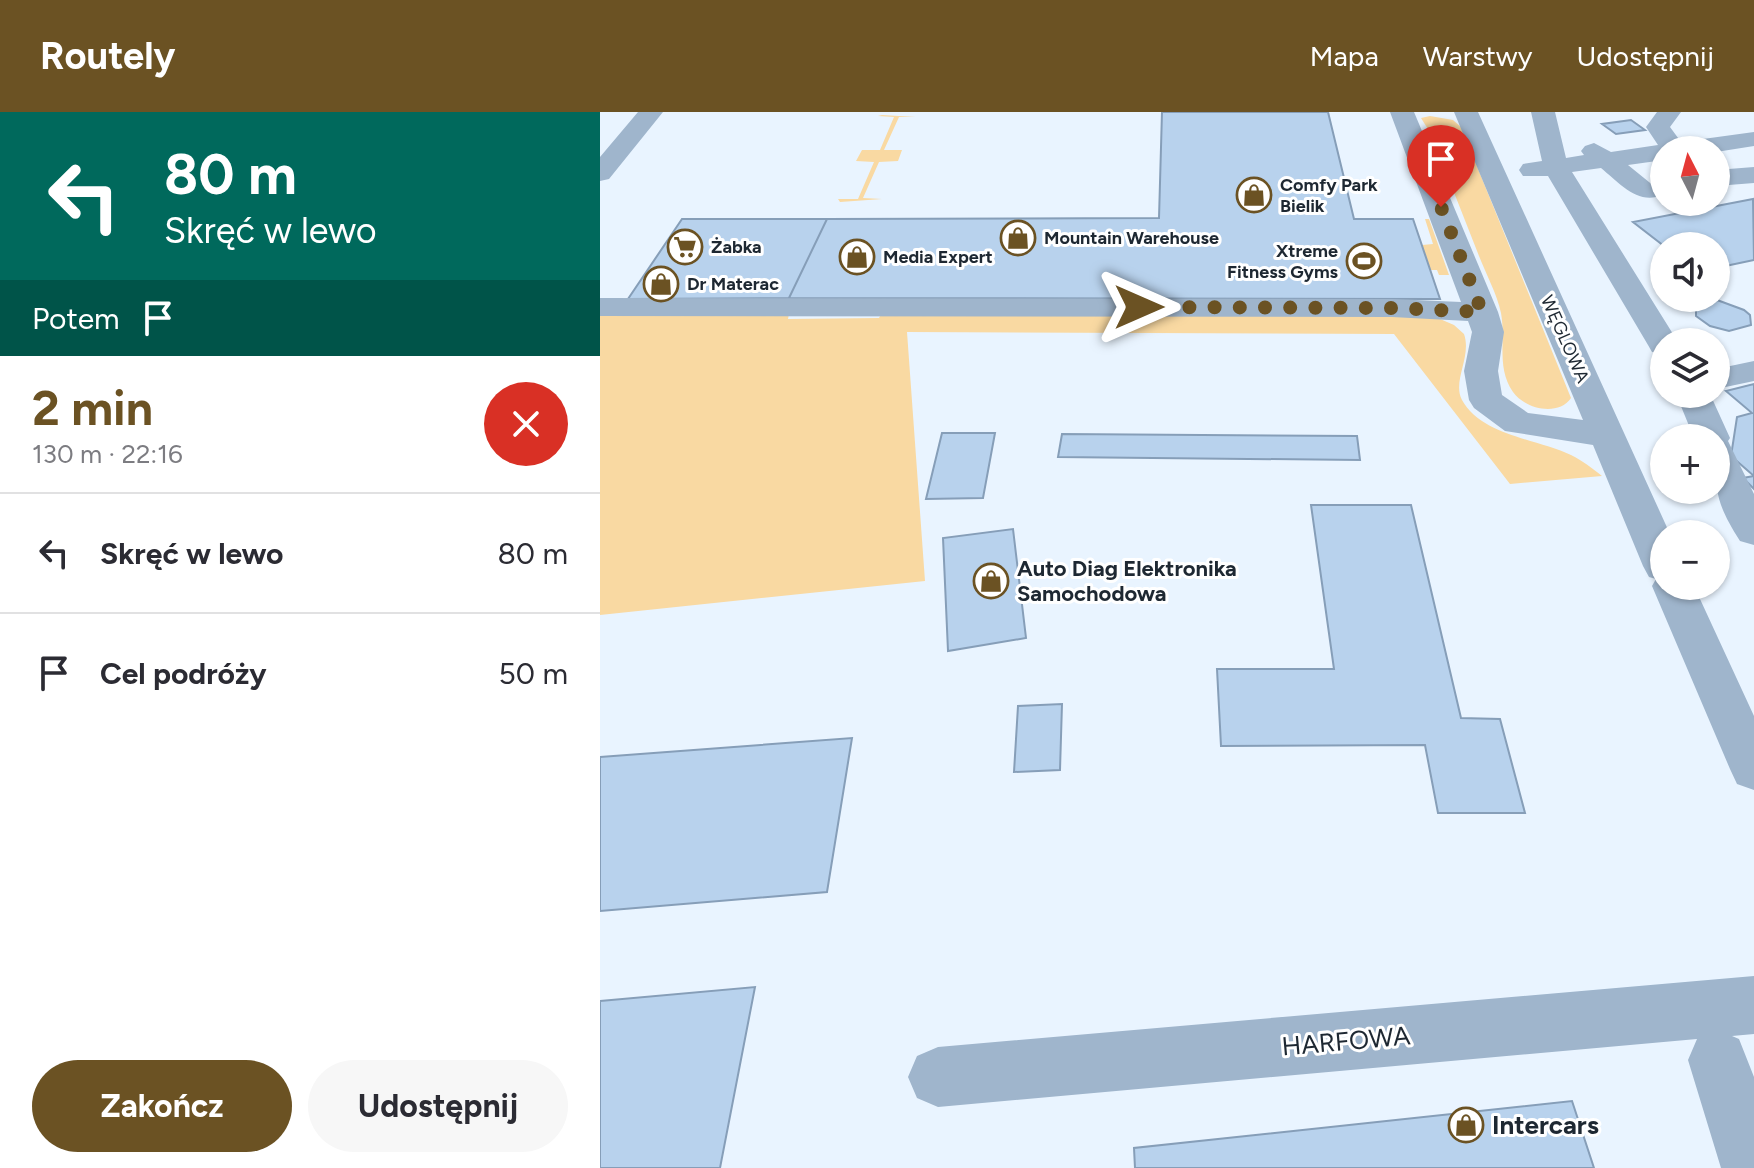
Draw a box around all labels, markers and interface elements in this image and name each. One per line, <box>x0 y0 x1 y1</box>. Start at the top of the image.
text: Routely <box>40 33 175 79</box>
text: Mapa <box>1310 39 1379 73</box>
text: Warstwy <box>1423 39 1532 73</box>
text: Udostępnij <box>1576 39 1714 73</box>
pin <box>1407 125 1475 207</box>
north arrow <box>1650 136 1730 216</box>
map controls <box>1650 136 1730 600</box>
icon: arrive <box>1419 137 1463 181</box>
text: 80 m <box>164 141 297 208</box>
icon: left <box>32 144 136 248</box>
place label: Comfy Park Bielik <box>1280 174 1378 217</box>
shop icon: Comfy Park Bielik <box>1235 176 1273 214</box>
text: Skręć w lewo <box>164 209 377 252</box>
shop icon: Mountain Warehouse <box>999 219 1037 257</box>
place label: Mountain Warehouse <box>1044 227 1219 249</box>
supermarket icon: Żabka <box>666 228 704 266</box>
button: sound <box>1650 232 1730 312</box>
place label: Żabka <box>711 236 762 258</box>
shop icon: Media Expert <box>838 238 876 276</box>
place label: Xtreme Fitness Gyms <box>1227 240 1339 283</box>
sports icon: Xtreme Fitness Gyms <box>1345 242 1383 280</box>
place label: Media Expert <box>883 246 993 268</box>
shop icon: Dr Materac <box>642 265 680 303</box>
position arrow <box>1097 265 1181 349</box>
place label: Dr Materac <box>687 273 779 295</box>
street label: WĘGLOWA <box>1536 292 1594 386</box>
icon: arrive <box>136 296 180 340</box>
text: Potem <box>32 300 120 337</box>
button: layers <box>1650 328 1730 408</box>
text: 2 min <box>32 379 153 437</box>
button: close <box>484 382 568 466</box>
button: + <box>1650 424 1730 504</box>
text: 130 m · 22:16 <box>32 438 183 470</box>
button: − <box>1650 520 1730 600</box>
icon: left <box>32 531 76 575</box>
text: Skręć w lewo <box>100 535 283 572</box>
text: 80 m <box>497 535 568 572</box>
place label: Auto Diag Elektronika Samochodowa <box>1017 555 1237 607</box>
shop icon: Auto Diag Elektronika Samochodowa <box>972 562 1010 600</box>
icon: arrive <box>32 651 76 695</box>
text: Cel podróży <box>100 655 267 692</box>
text: 50 m <box>499 655 568 692</box>
street label: HARFOWA <box>1280 1019 1412 1063</box>
button: Zakończ <box>32 1060 292 1152</box>
button: Udostępnij <box>308 1060 568 1152</box>
shop icon: Intercars <box>1447 1106 1485 1144</box>
place label: Intercars <box>1492 1109 1599 1141</box>

